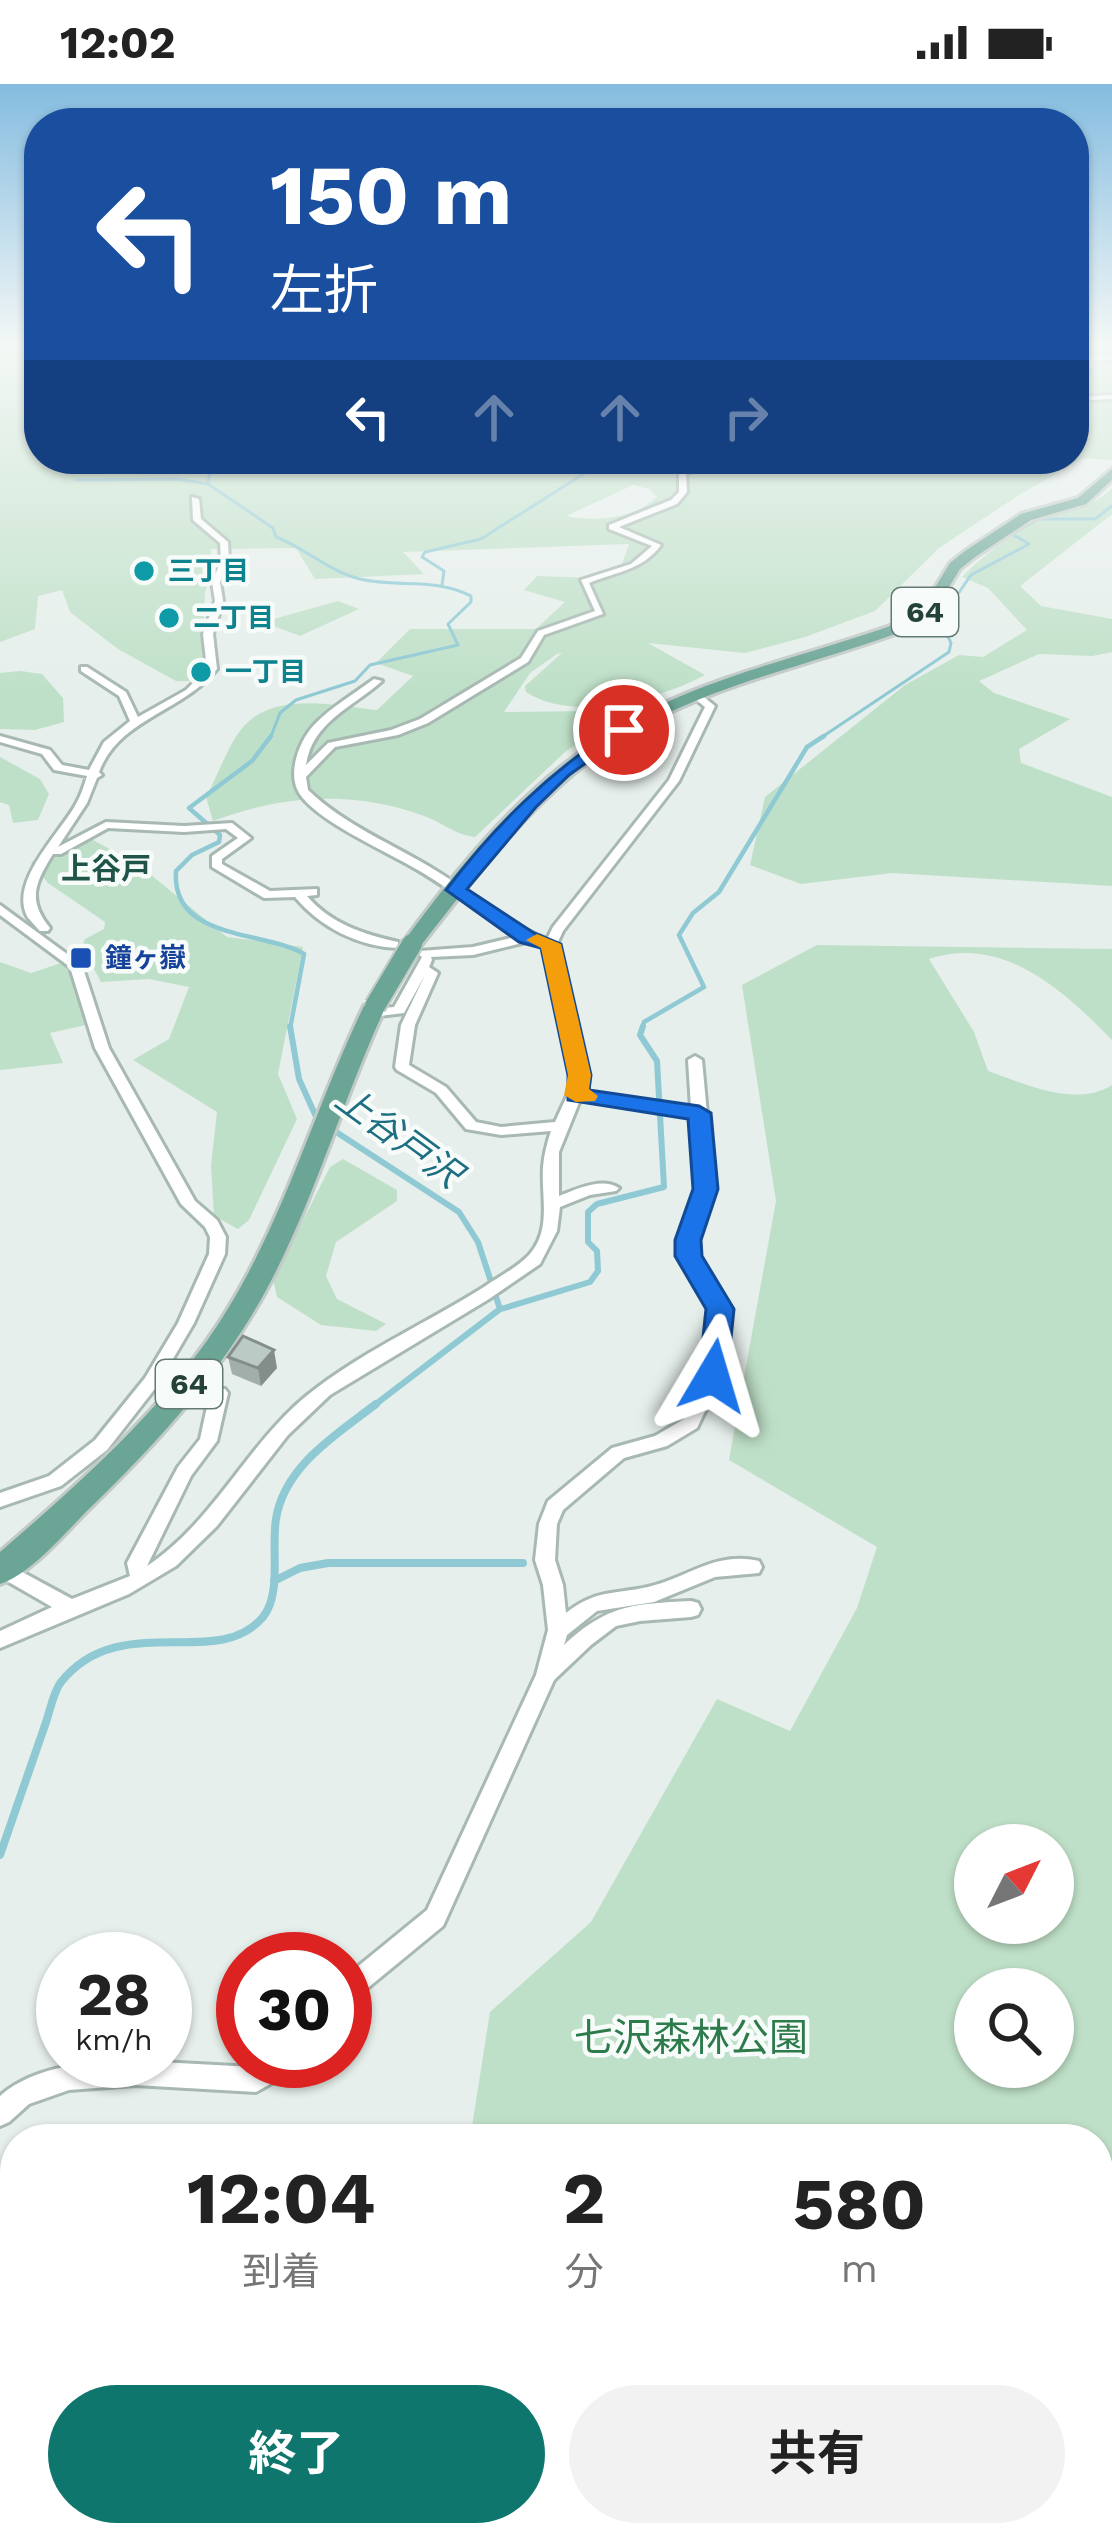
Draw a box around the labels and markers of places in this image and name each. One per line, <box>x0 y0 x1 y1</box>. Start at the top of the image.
place label: 三丁目 <box>168 555 249 587</box>
marker: 三丁目 <box>131 558 157 584</box>
place label: 二丁目 <box>193 602 274 634</box>
marker: 二丁目 <box>156 605 182 631</box>
place label: 一丁目 <box>225 656 306 688</box>
marker: 一丁目 <box>188 659 214 685</box>
pin <box>573 679 675 781</box>
place label: 鐘ヶ嶽 <box>105 942 186 974</box>
marker: 鐘ヶ嶽 <box>68 945 94 971</box>

